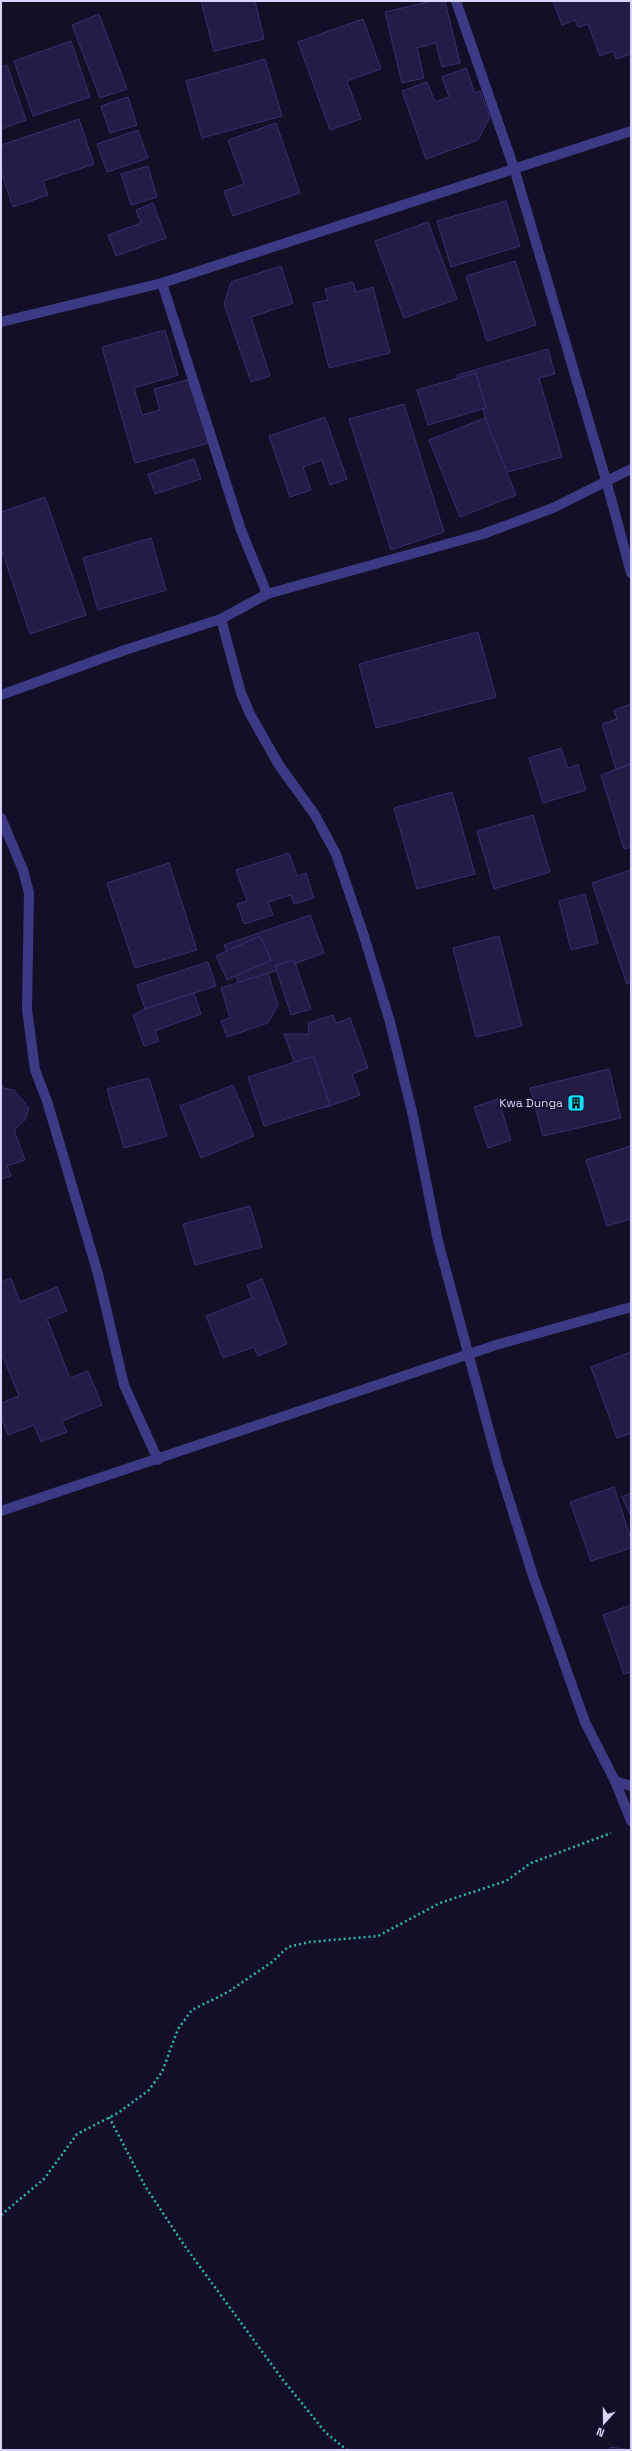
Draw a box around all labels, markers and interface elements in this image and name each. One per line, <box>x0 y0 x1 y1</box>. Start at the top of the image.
building icon: Kwa Dunga <box>566 1093 586 1113</box>
place label: Kwa Dunga <box>499 1095 563 1111</box>
north arrow <box>584 2403 624 2443</box>
text: N <box>594 2424 606 2440</box>

